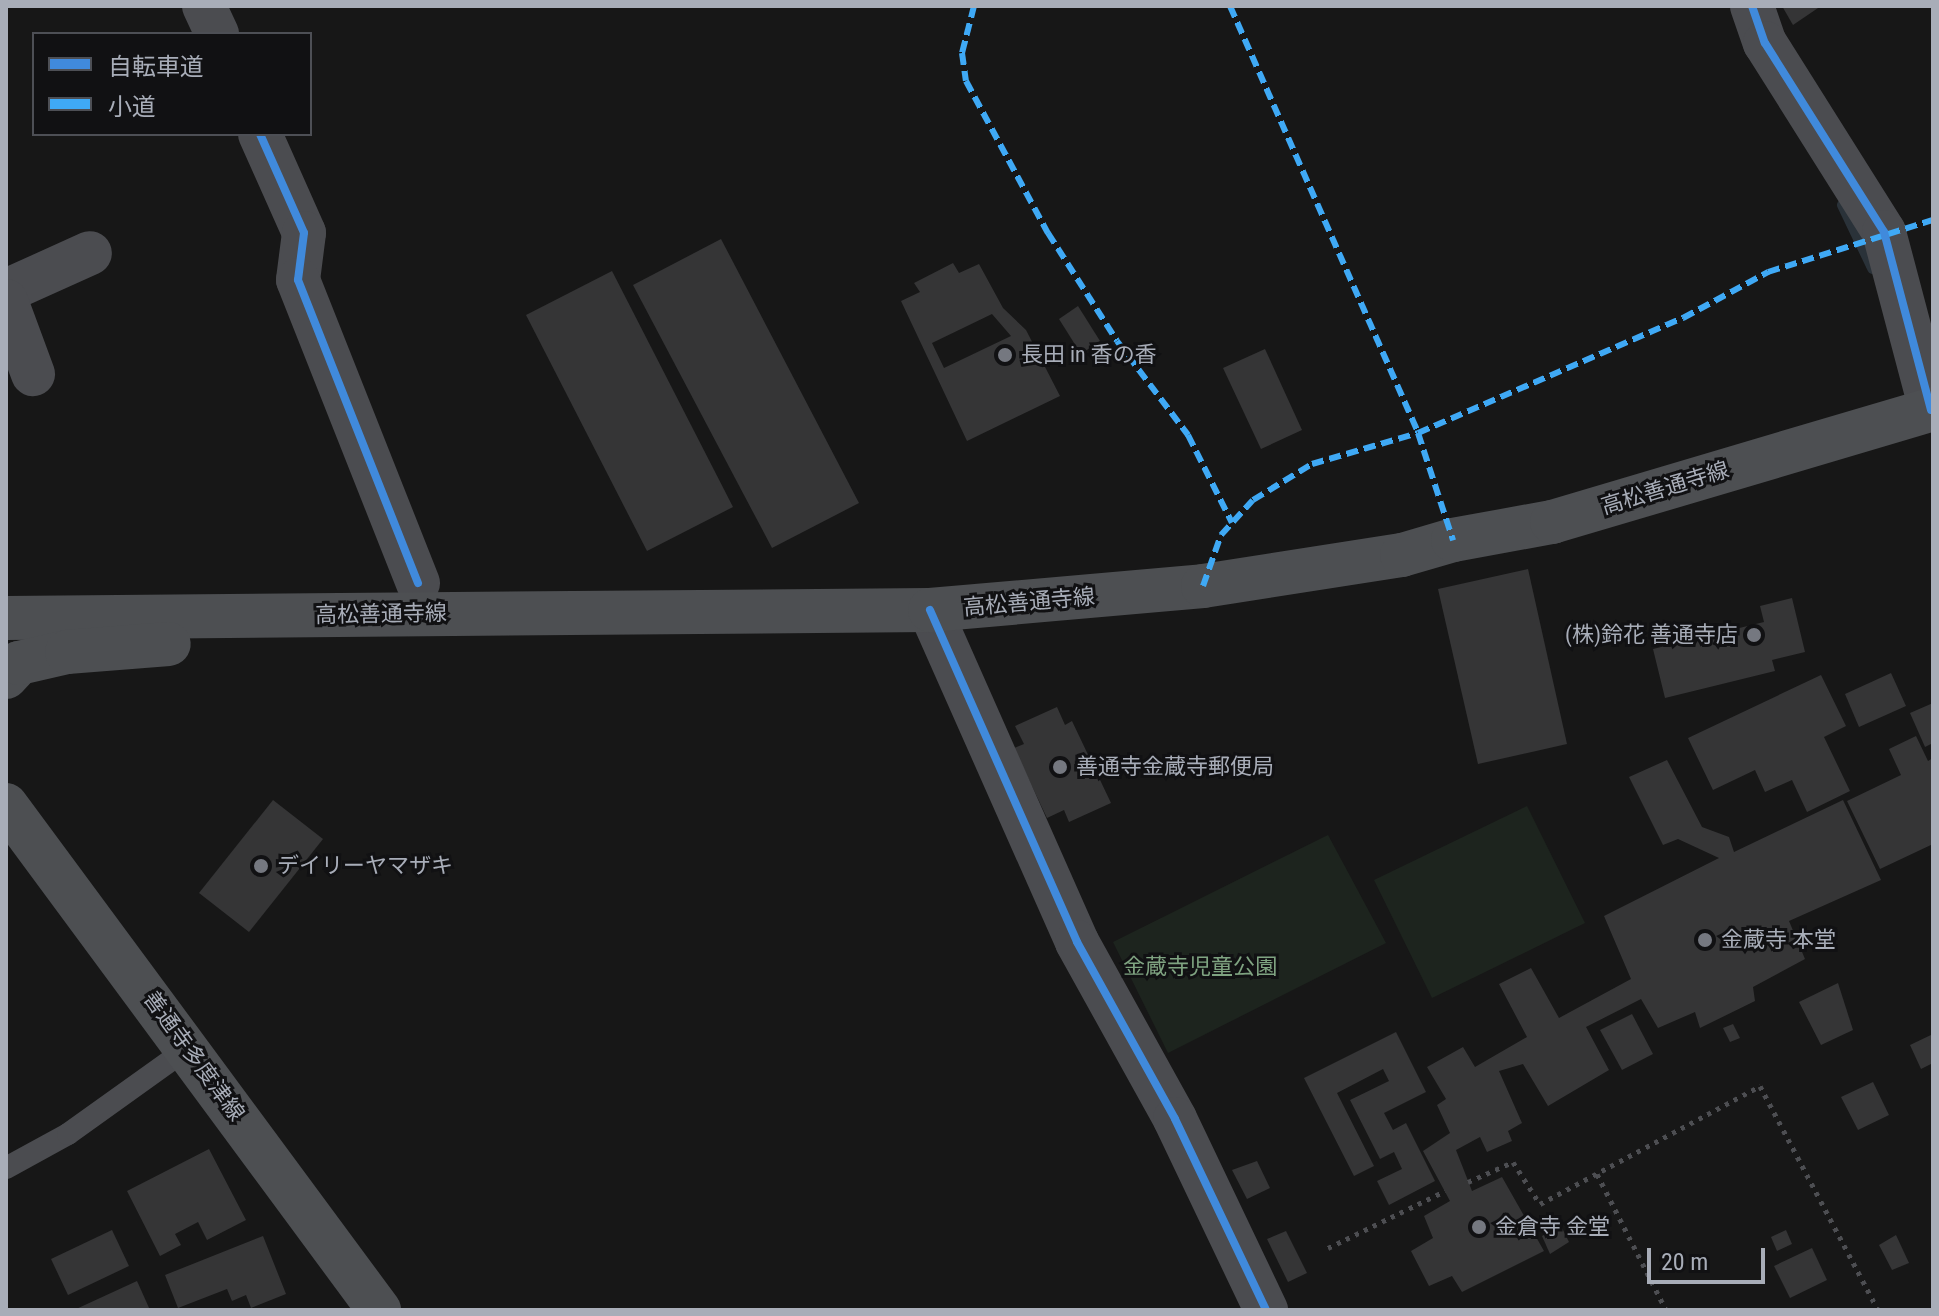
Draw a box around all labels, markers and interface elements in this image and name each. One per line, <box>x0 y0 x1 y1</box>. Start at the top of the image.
legend <box>32 32 312 136</box>
text: 自転車道 <box>108 53 204 81</box>
text: 小道 <box>108 93 156 121</box>
place label: 長田 in 香の香 <box>1021 342 1157 368</box>
marker: 長田 in 香の香 <box>996 346 1014 364</box>
street label: 高松善通寺線 <box>1598 456 1732 520</box>
street label: 高松善通寺線 <box>962 583 1096 621</box>
street label: 高松善通寺線 <box>315 600 447 628</box>
place label: (株)鈴花 善通寺店 <box>1565 622 1738 648</box>
marker: (株)鈴花 善通寺店 <box>1745 626 1763 644</box>
place label: 善通寺金蔵寺郵便局 <box>1076 754 1274 780</box>
marker: 善通寺金蔵寺郵便局 <box>1051 758 1069 776</box>
place label: デイリーヤマザキ <box>277 853 453 879</box>
marker: デイリーヤマザキ <box>252 857 270 875</box>
place label: 金蔵寺 本堂 <box>1721 927 1836 953</box>
marker: 金蔵寺 本堂 <box>1696 931 1714 949</box>
park label: 金蔵寺児童公園 <box>1123 954 1277 980</box>
street label: 善通寺多度津線 <box>138 986 250 1126</box>
place label: 金倉寺 金堂 <box>1495 1214 1610 1240</box>
marker: 金倉寺 金堂 <box>1470 1218 1488 1236</box>
scale bar <box>1651 1232 1769 1282</box>
text: 20 m <box>1661 1248 1708 1276</box>

